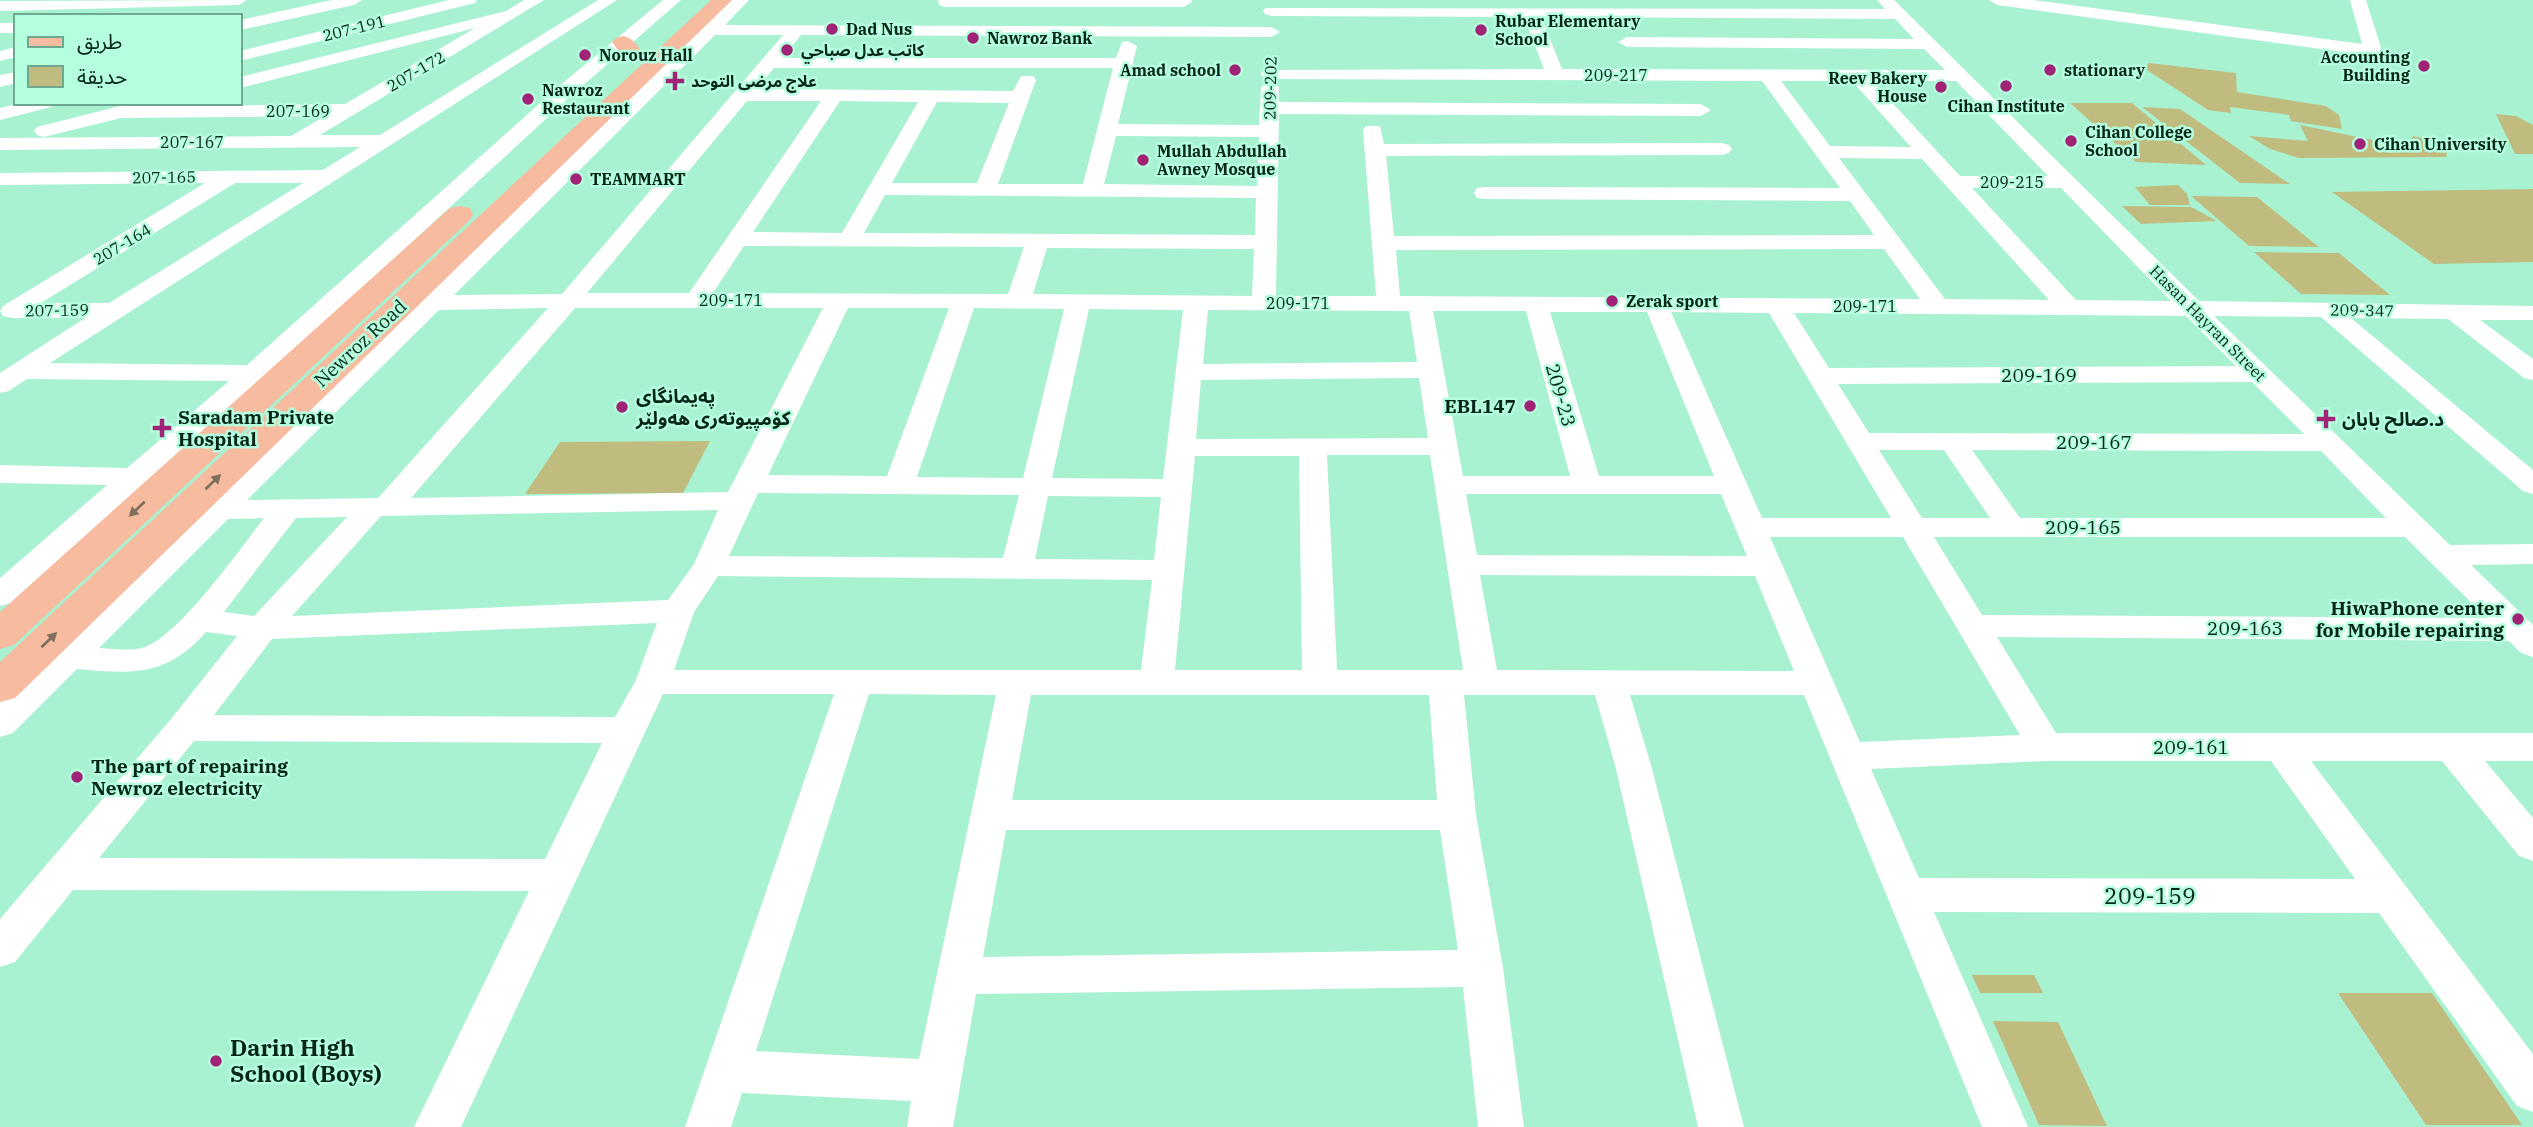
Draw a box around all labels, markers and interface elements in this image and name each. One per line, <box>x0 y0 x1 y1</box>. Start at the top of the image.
street label: 207-191 <box>321 11 387 45</box>
place label: Rubar Elementary School <box>1495 11 1641 49</box>
legend <box>14 14 242 105</box>
place label: Dad Nus <box>846 19 912 39</box>
marker: Dad Nus <box>824 21 840 37</box>
marker: Rubar Elementary School <box>1473 22 1489 38</box>
text: طريق <box>77 27 122 55</box>
place label: Nawroz Bank <box>987 28 1092 48</box>
marker: Nawroz Bank <box>965 30 981 46</box>
place label: كاتب عدل صباحي <box>801 40 925 64</box>
marker: كاتب عدل صباحي <box>779 42 795 58</box>
place label: Norouz Hall <box>599 45 693 65</box>
street label: 207-172 <box>383 46 449 96</box>
marker: Norouz Hall <box>577 47 593 63</box>
place label: Accounting Building <box>2320 47 2411 85</box>
street label: 209-202 <box>1259 56 1281 120</box>
marker: Accounting Building <box>2416 58 2432 74</box>
place label: Amad school <box>1120 60 1221 80</box>
place label: stationary <box>2064 60 2146 80</box>
text: حديقة <box>77 62 127 90</box>
marker: Amad school <box>1227 62 1243 78</box>
marker: stationary <box>2042 62 2058 78</box>
street label: 209-217 <box>1584 65 1648 85</box>
place label: Reev Bakery House <box>1828 68 1928 106</box>
marker: علاج مرضى التوحد <box>665 71 685 91</box>
place label: علاج مرضى التوحد <box>691 71 817 93</box>
marker: Cihan Institute <box>1998 78 2014 94</box>
marker: Reev Bakery House <box>1933 79 1949 95</box>
place label: Nawroz Restaurant <box>542 80 630 118</box>
marker: Nawroz Restaurant <box>520 91 536 107</box>
place label: Cihan Institute <box>1947 96 2065 116</box>
street label: 207-169 <box>266 101 330 121</box>
place label: Cihan College School <box>2085 122 2192 160</box>
street label: 207-167 <box>160 132 224 152</box>
marker: Cihan College School <box>2063 133 2079 149</box>
place label: Cihan University <box>2374 134 2507 154</box>
marker: Cihan University <box>2352 136 2368 152</box>
place label: Mullah Abdullah Awney Mosque <box>1157 141 1287 179</box>
marker: Mullah Abdullah Awney Mosque <box>1135 152 1151 168</box>
street label: 207-165 <box>132 166 196 188</box>
place label: TEAMMART <box>590 169 686 189</box>
marker: TEAMMART <box>568 171 584 187</box>
street label: 209-215 <box>1980 172 2044 192</box>
street label: 207-164 <box>89 219 155 269</box>
street label: Hasan Hayran Street <box>2146 261 2271 386</box>
street label: 209-171 <box>699 290 763 310</box>
place label: Zerak sport <box>1626 291 1718 311</box>
street label: 209-171 <box>1266 293 1330 313</box>
marker: Zerak sport <box>1604 293 1620 309</box>
street label: Newroz Road <box>309 294 411 392</box>
street label: 209-171 <box>1833 296 1897 316</box>
street label: 207-159 <box>25 299 89 321</box>
street label: 209-347 <box>2330 299 2394 321</box>
street label: 209-23 <box>1541 361 1581 429</box>
street label: 209-169 <box>2001 363 2077 387</box>
place label: پەیمانگای کۆمپیوتەری هەولێر <box>635 384 791 431</box>
place label: EBL147 <box>1444 394 1516 418</box>
marker: EBL147 <box>1522 398 1538 414</box>
marker: پەیمانگای کۆمپیوتەری هەولێر <box>614 399 630 415</box>
place label: Saradam Private Hospital <box>178 405 335 451</box>
place label: د.صالح بابان <box>2342 407 2444 434</box>
marker: د.صالح بابان <box>2316 409 2336 429</box>
marker: Saradam Private Hospital <box>152 418 172 438</box>
street label: 209-167 <box>2056 430 2132 454</box>
one-way arrow <box>204 475 221 491</box>
one-way arrow <box>128 501 146 517</box>
street label: 209-165 <box>2045 515 2121 539</box>
place label: HiwaPhone center for Mobile repairing <box>2316 596 2505 642</box>
marker: HiwaPhone center for Mobile repairing <box>2510 611 2526 627</box>
street label: 209-163 <box>2207 616 2283 640</box>
one-way arrow <box>40 632 57 648</box>
street label: 209-161 <box>2153 735 2229 759</box>
place label: The part of repairing Newroz electricity <box>91 754 288 800</box>
marker: The part of repairing Newroz electricity <box>69 769 85 785</box>
street label: 209-159 <box>2104 880 2196 910</box>
place label: Darin High School (Boys) <box>230 1032 382 1088</box>
marker: Darin High School (Boys) <box>208 1053 224 1069</box>

